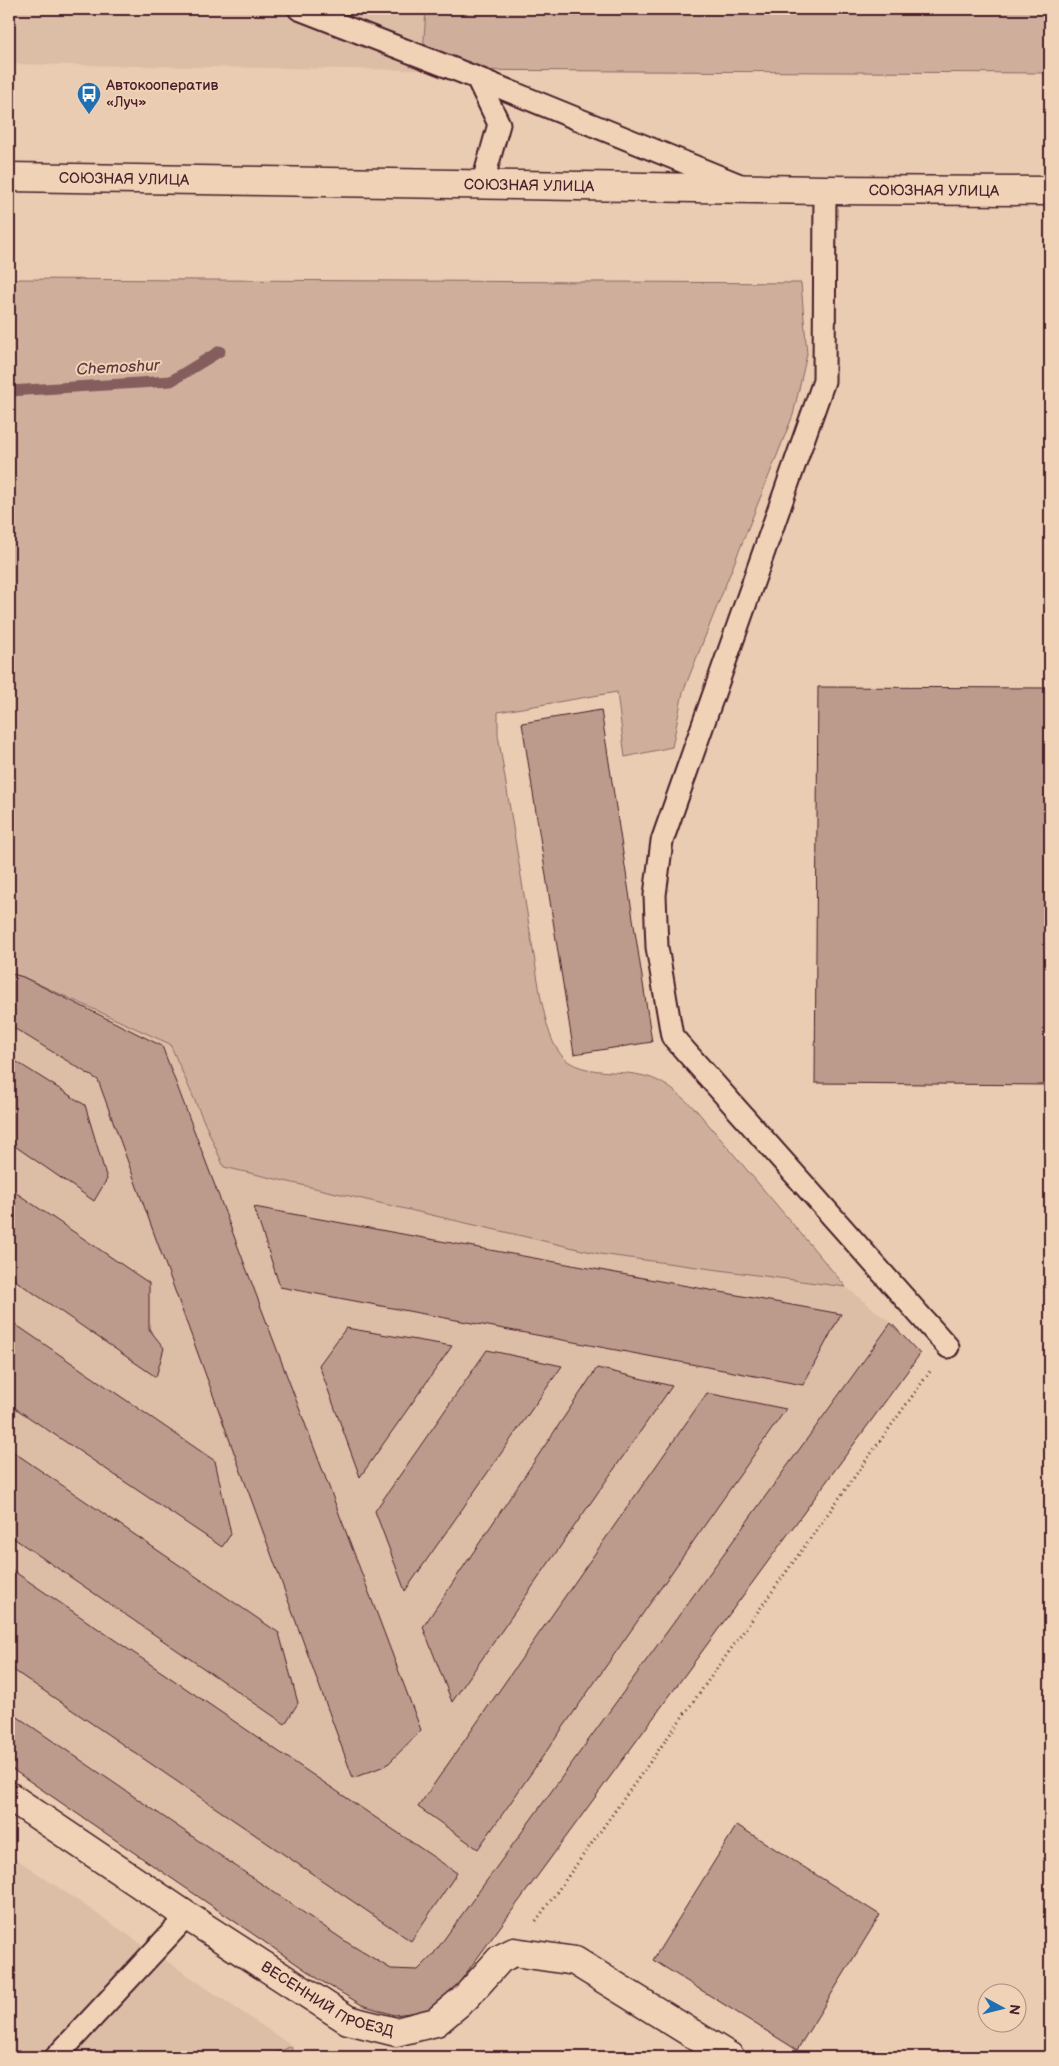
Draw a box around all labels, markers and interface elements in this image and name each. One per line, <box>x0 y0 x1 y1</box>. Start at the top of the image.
place label: Автокооператив «Луч» <box>105 76 219 112</box>
bus stop icon: Автокооператив «Луч» <box>76 81 102 115</box>
street label: СОЮЗНАЯ УЛИЦА <box>59 168 190 189</box>
street label: СОЮЗНАЯ УЛИЦА <box>464 175 595 196</box>
street label: СОЮЗНАЯ УЛИЦА <box>869 181 1000 200</box>
water label: Chemoshur <box>76 356 161 380</box>
street label: ВЕСЕННИЙ ПРОЕЗД <box>258 1957 396 2041</box>
north arrow <box>976 1984 1026 2034</box>
text: N <box>1005 2003 1023 2016</box>

